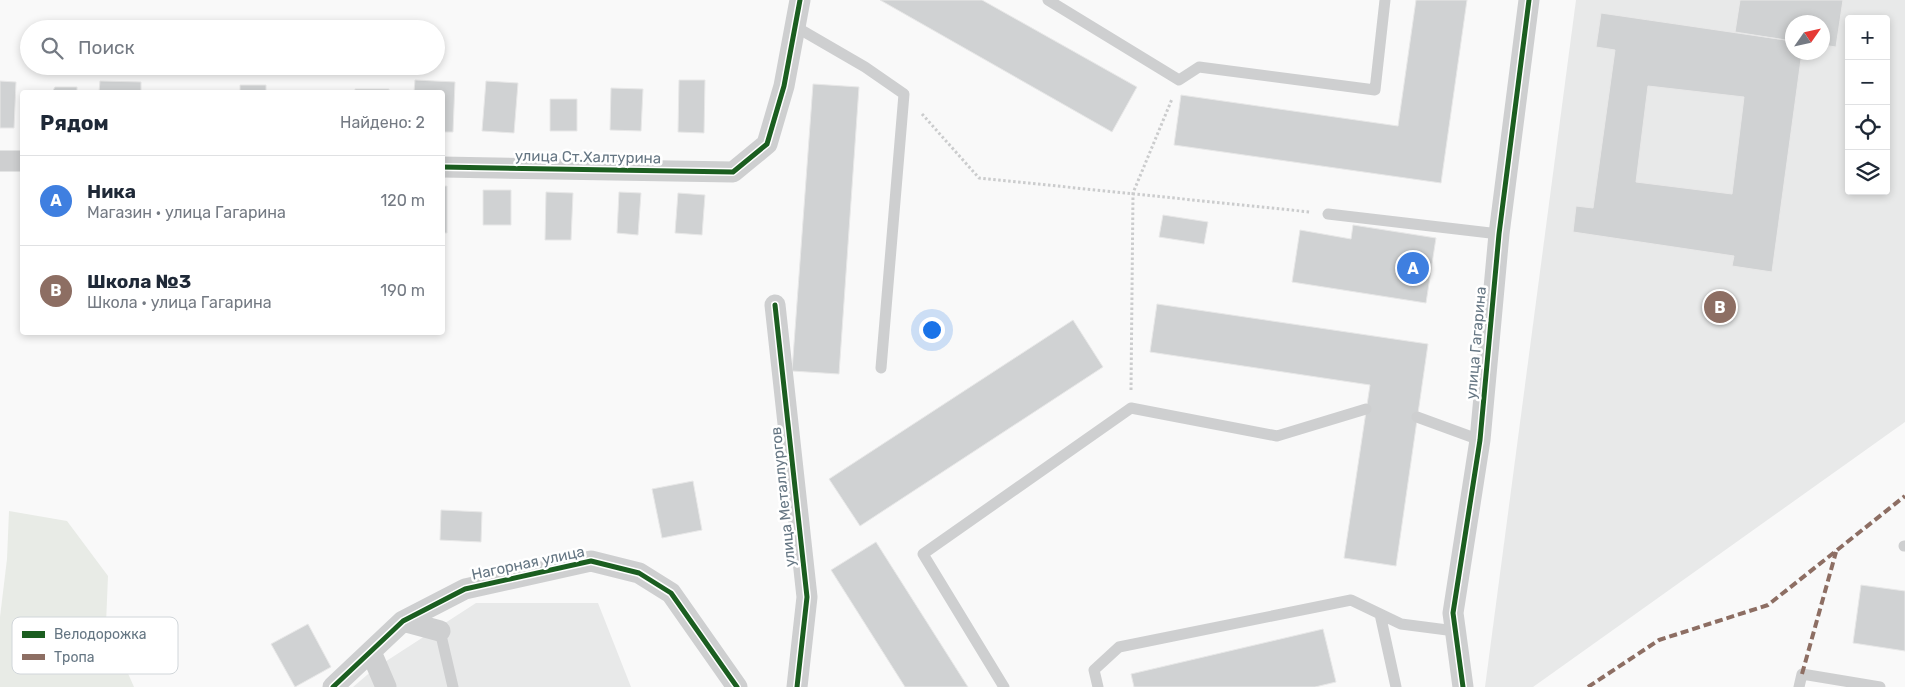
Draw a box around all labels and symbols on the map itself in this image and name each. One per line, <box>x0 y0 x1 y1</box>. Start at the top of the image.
north arrow <box>1785 15 1830 60</box>
street label: улица Ст.Халтурина <box>515 147 661 167</box>
pin: A <box>1397 249 1429 287</box>
street label: улица Гагарина <box>1462 286 1490 400</box>
pin: B <box>1704 288 1736 326</box>
your location <box>919 317 945 343</box>
street label: улица Металлургов <box>767 426 799 568</box>
street label: Нагорная улица <box>470 542 586 584</box>
legend <box>12 617 178 674</box>
text: Велодорожка <box>54 626 147 643</box>
text: Тропа <box>54 649 95 666</box>

